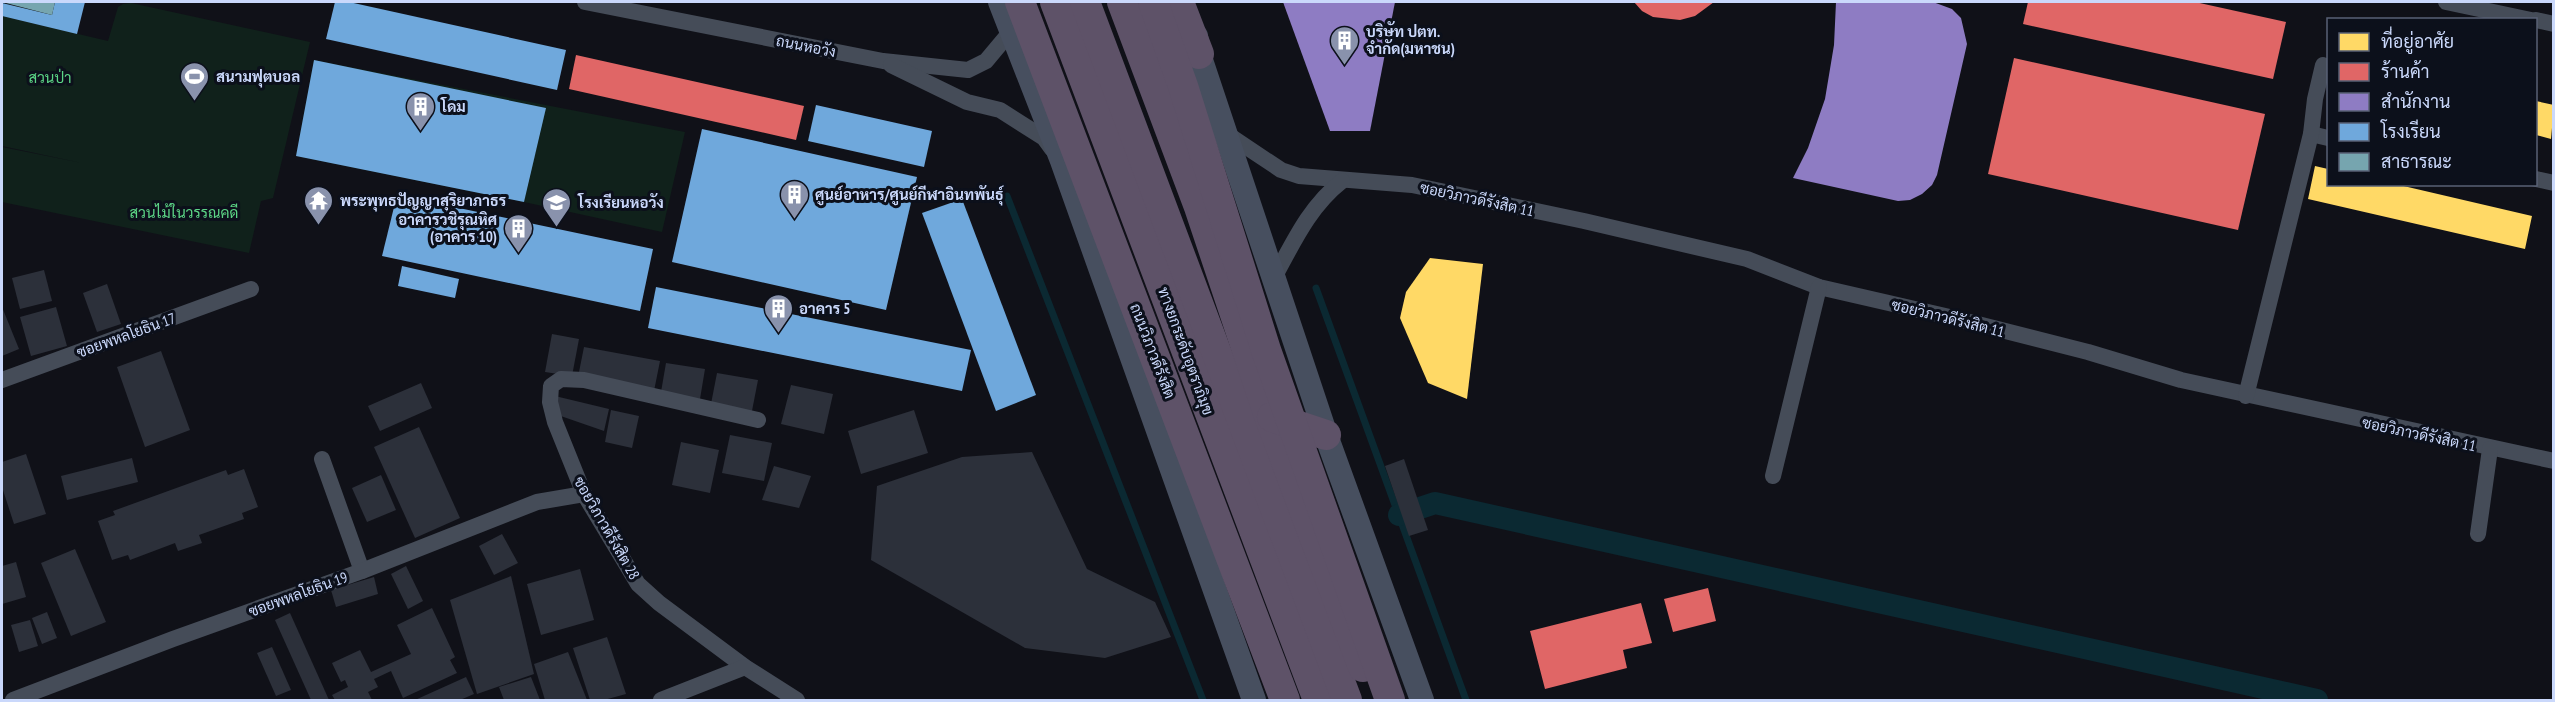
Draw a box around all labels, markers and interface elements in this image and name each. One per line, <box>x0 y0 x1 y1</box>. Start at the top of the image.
legend <box>2327 18 2537 186</box>
place label: บริษัท ปตท. จำกัด(มหาชน) <box>1366 21 1455 58</box>
building icon: บริษัท ปตท. จำกัด(มหาชน) <box>1329 24 1361 66</box>
text: ที่อยู่อาศัย <box>2381 26 2454 55</box>
street label: ถนนหอวัง <box>774 31 838 61</box>
sports icon: สนามฟุตบอล <box>179 60 211 102</box>
text: ร้านค้า <box>2381 60 2430 83</box>
place label: สนามฟุตบอล <box>216 67 300 88</box>
park label: สวนป่า <box>28 68 72 87</box>
building icon: โดม <box>404 90 436 132</box>
text: สำนักงาน <box>2381 90 2450 113</box>
place label: โดม <box>440 96 466 116</box>
text: โรงเรียน <box>2380 119 2441 143</box>
text: สาธารณะ <box>2381 150 2452 173</box>
building icon: ศูนย์อาหาร/ศูนย์กีฬาอินทพันธุ์ <box>778 178 810 220</box>
street label: ซอยวิภาวดีรังสิต 11 <box>1418 178 1536 220</box>
temple icon: พระพุทธปัญญาสุริยาภาธร <box>303 184 335 226</box>
place label: ศูนย์อาหาร/ศูนย์กีฬาอินทพันธุ์ <box>815 185 1005 206</box>
school or university icon: โรงเรียนหอวัง <box>541 186 573 228</box>
place label: พระพุทธปัญญาสุริยาภาธร <box>340 191 507 212</box>
place label: โรงเรียนหอวัง <box>577 192 664 212</box>
park label: สวนไม้ในวรรณคดี <box>130 203 238 222</box>
place label: อาคารวชิรุณหิศ (อาคาร 10) <box>398 210 497 246</box>
building icon: อาคารวชิรุณหิศ (อาคาร 10) <box>502 212 534 254</box>
street label: ทางยกระดับอุตราภิมุข <box>1152 284 1218 418</box>
building icon: อาคาร 5 <box>762 292 794 334</box>
street label: ซอยวิภาวดีรังสิต 11 <box>1889 295 2007 341</box>
place label: อาคาร 5 <box>799 299 850 318</box>
street label: ถนนวิภาวดีรังสิต <box>1126 301 1180 401</box>
street label: ซอยพหลโยธิน 17 <box>74 308 178 362</box>
street label: ซอยวิภาวดีรังสิต 11 <box>2360 413 2478 455</box>
street label: ซอยวิภาวดีรังสิต 28 <box>570 473 644 583</box>
street label: ซอยพหลโยธิน 19 <box>246 567 350 621</box>

